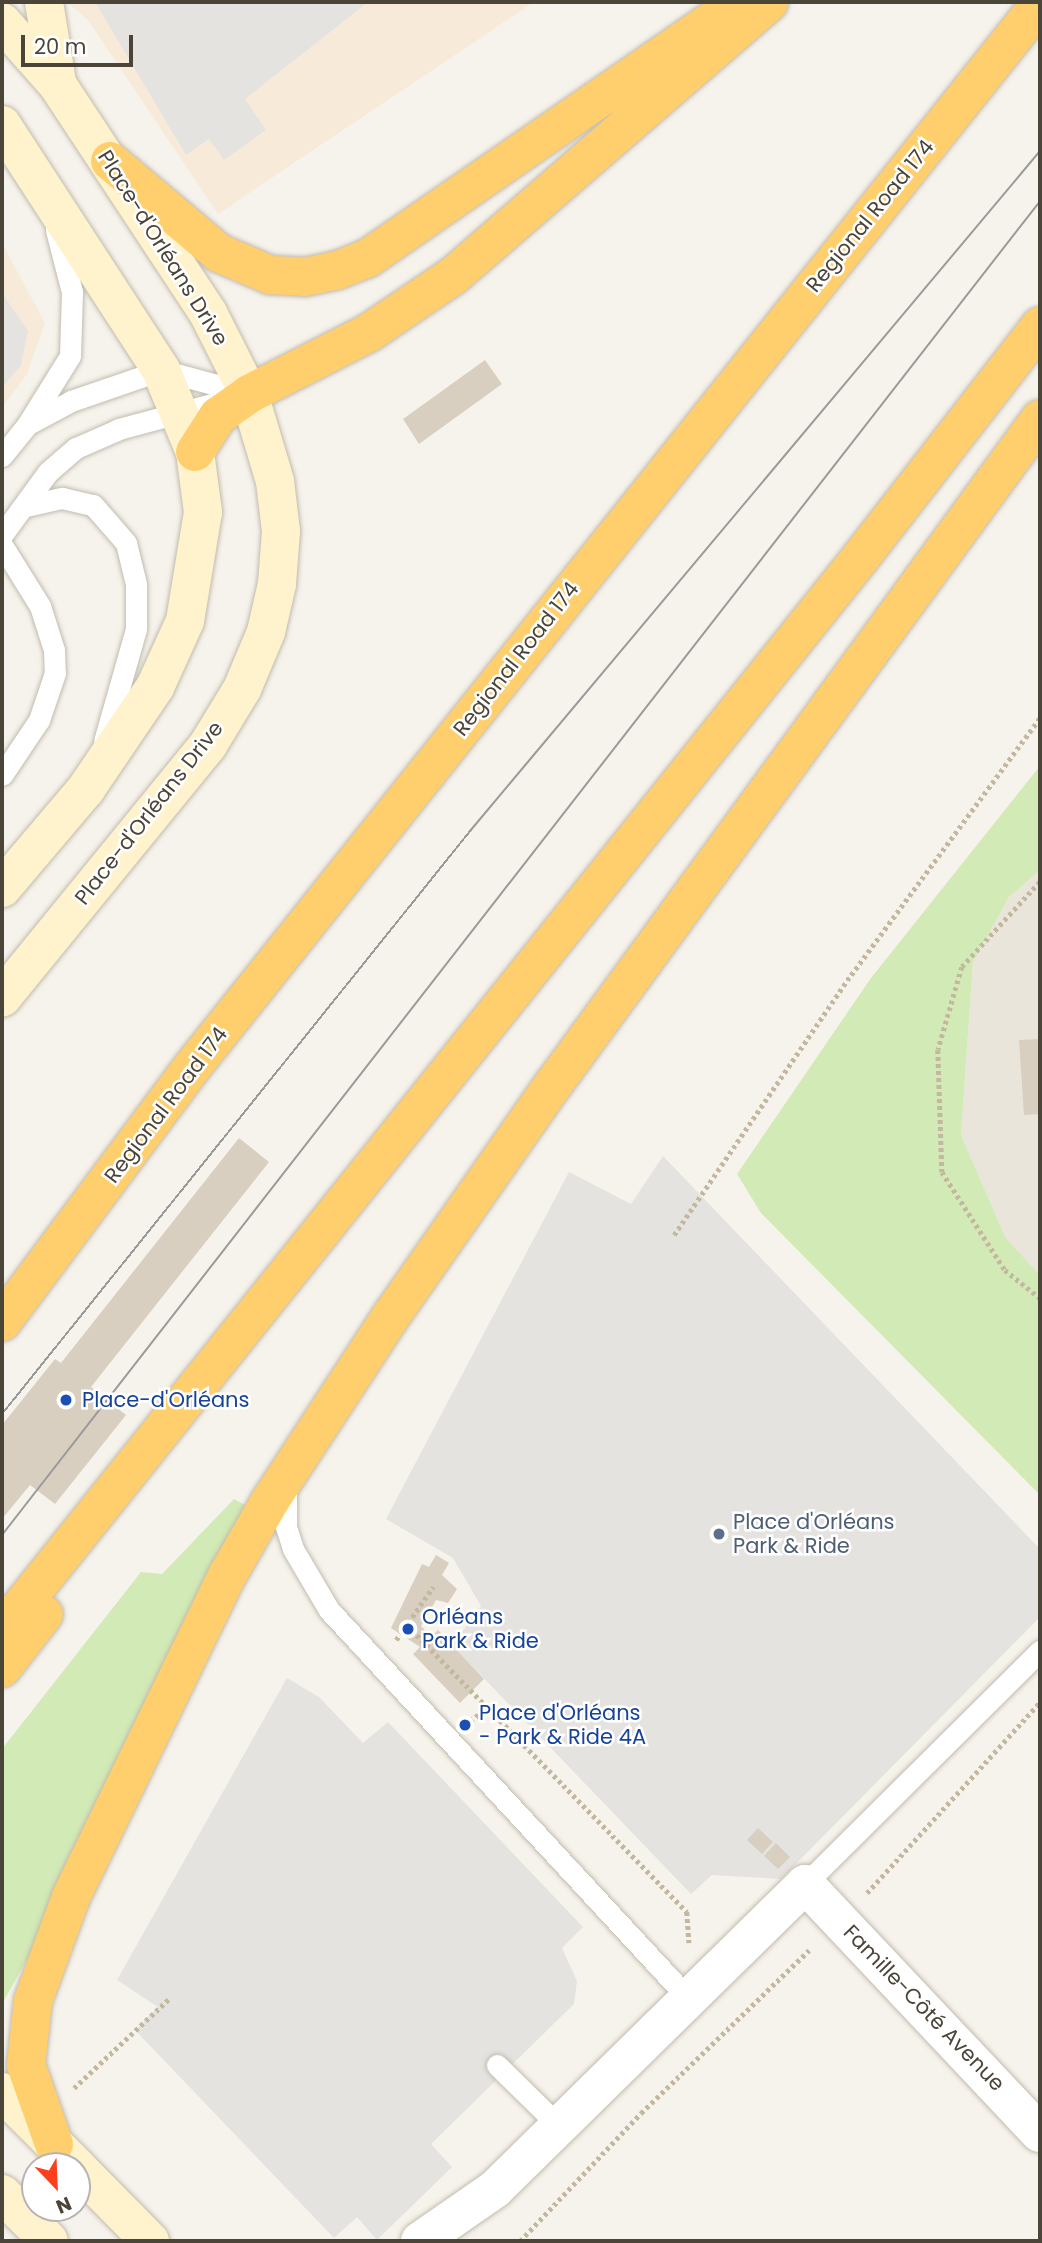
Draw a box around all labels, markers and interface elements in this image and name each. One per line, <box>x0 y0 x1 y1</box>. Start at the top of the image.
scale bar <box>24 21 136 65</box>
text: 20 m <box>34 32 87 61</box>
street label: Regional Road 174 <box>801 135 939 297</box>
street label: Place-d'Orléans Drive <box>92 146 234 350</box>
street label: Regional Road 174 <box>448 577 584 741</box>
street label: Place-d'Orléans Drive <box>70 716 228 910</box>
street label: Regional Road 174 <box>99 1022 233 1188</box>
place label: Place-d'Orléans <box>82 1387 250 1413</box>
marker: Place-d'Orléans <box>56 1390 76 1410</box>
place label: Place d'Orléans Park & Ride <box>733 1509 895 1559</box>
marker: Place d'Orléans Park & Ride <box>711 1526 727 1542</box>
place label: Orléans Park & Ride <box>422 1604 539 1654</box>
marker: Orléans Park & Ride <box>400 1621 416 1637</box>
place label: Place d'Orléans - Park & Ride 4A <box>479 1700 646 1750</box>
marker: Place d'Orléans - Park & Ride 4A <box>457 1717 473 1733</box>
street label: Famille-Côté Avenue <box>838 1920 1010 2096</box>
north arrow <box>21 2152 91 2222</box>
text: N <box>52 2190 75 2220</box>

